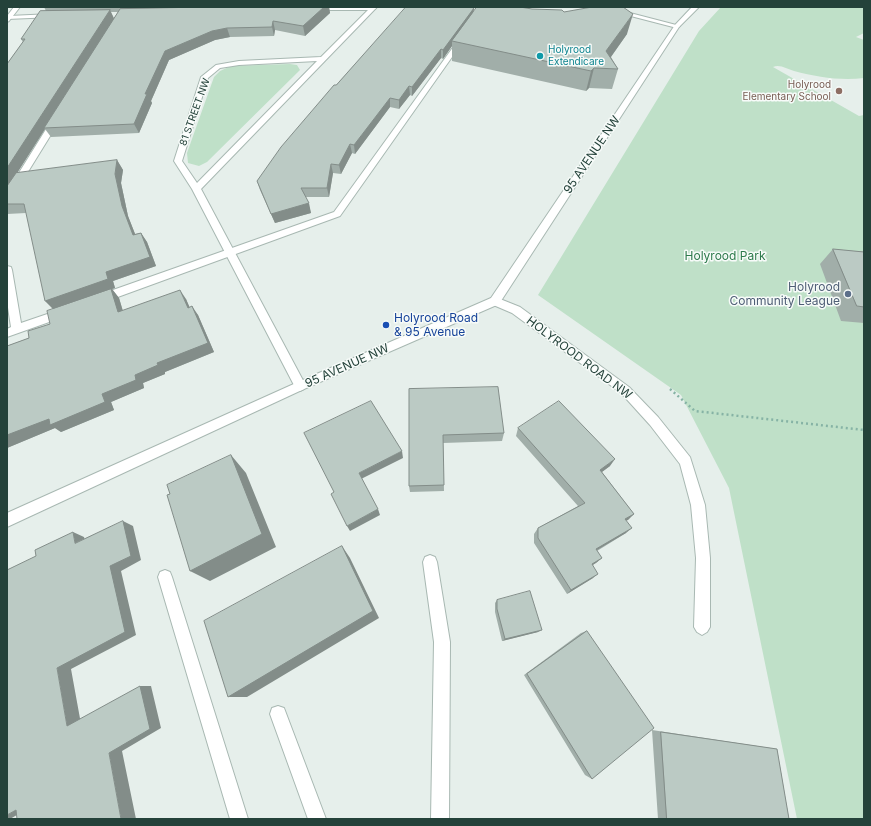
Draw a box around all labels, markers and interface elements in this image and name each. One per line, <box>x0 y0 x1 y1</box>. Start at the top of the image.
place label: Holyrood Extendicare <box>548 44 604 68</box>
marker: Holyrood Extendicare <box>535 51 545 61</box>
street label: 81 STREET NW <box>177 77 213 147</box>
place label: Holyrood Elementary School <box>742 79 831 102</box>
marker: Holyrood Elementary School <box>834 86 844 96</box>
street label: 95 AVENUE NW <box>561 113 623 197</box>
park label: Holyrood Park <box>685 249 765 263</box>
place label: Holyrood Community League <box>730 280 840 308</box>
marker: Holyrood Community League <box>843 289 853 299</box>
place label: Holyrood Road & 95 Avenue <box>394 311 478 339</box>
street label: HOLYROOD ROAD NW <box>523 314 635 402</box>
marker: Holyrood Road & 95 Avenue <box>381 320 391 330</box>
street label: 95 AVENUE NW <box>303 341 391 391</box>

